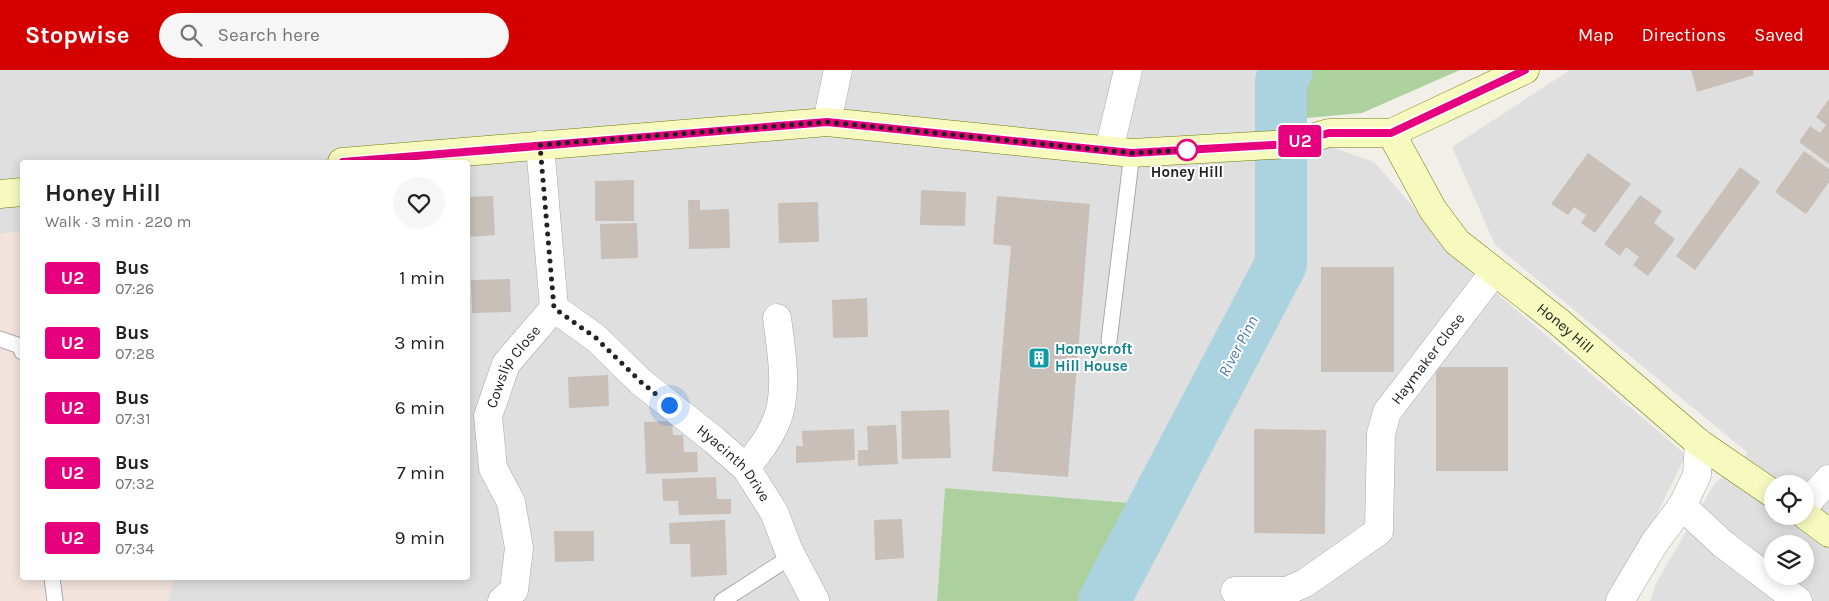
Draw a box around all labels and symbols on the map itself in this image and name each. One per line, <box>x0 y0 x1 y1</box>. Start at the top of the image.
line badge: U2 <box>1278 125 1322 157</box>
marker: Honey Hill <box>1176 139 1198 161</box>
place label: Honey Hill <box>1151 163 1223 181</box>
street label: Honey Hill <box>1533 299 1597 357</box>
street label: Haymaker Close <box>1387 310 1468 408</box>
water label: River Pinn <box>1214 312 1262 380</box>
street label: Cowslip Close <box>482 322 544 411</box>
place label: Honeycroft Hill House <box>1055 340 1133 375</box>
building icon: Honeycroft Hill House <box>1027 346 1051 370</box>
your location <box>657 393 682 418</box>
street label: Hyacinth Drive <box>693 421 774 505</box>

